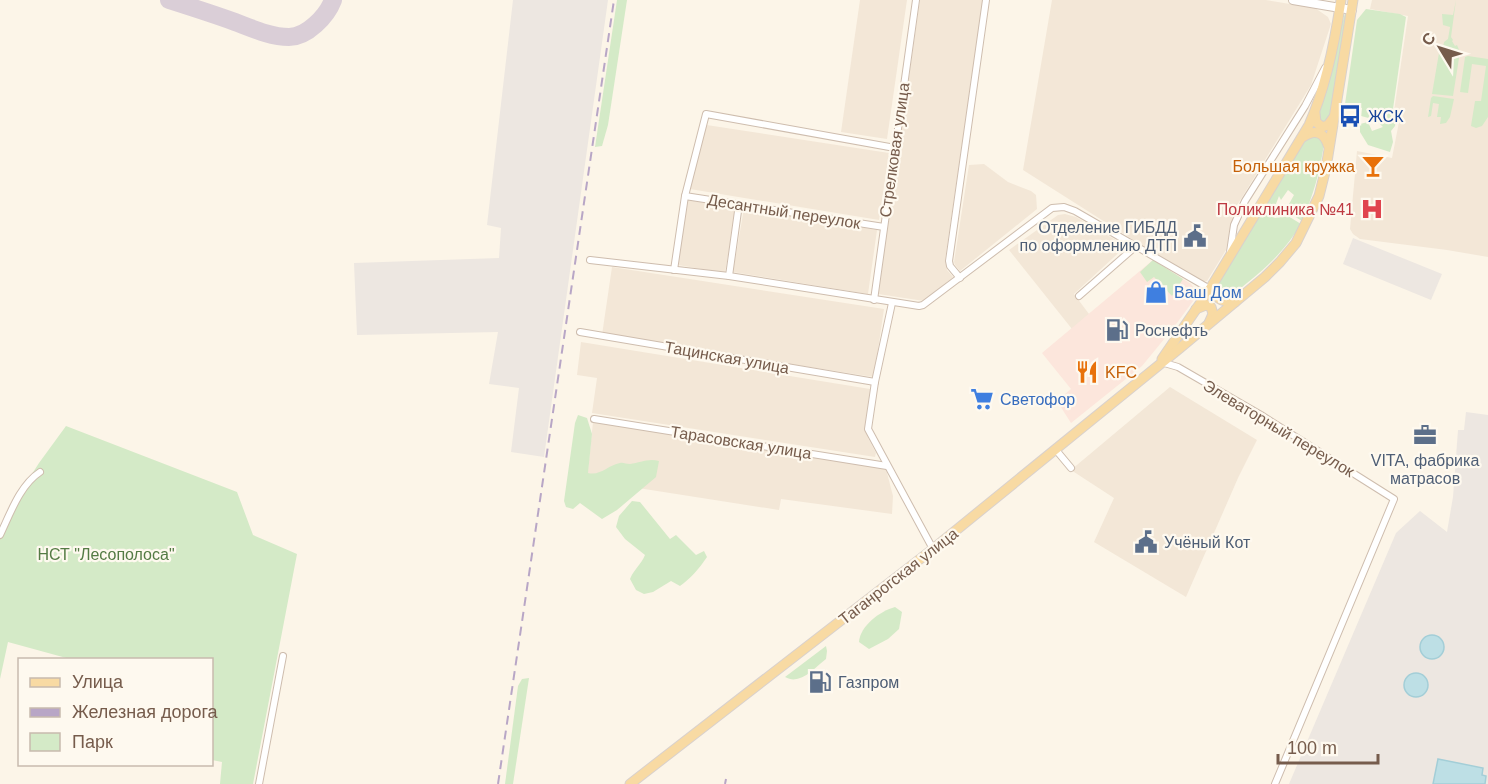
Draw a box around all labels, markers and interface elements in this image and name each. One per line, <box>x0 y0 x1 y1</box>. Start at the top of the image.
north arrow <box>1410 18 1470 78</box>
text: С <box>1418 29 1439 49</box>
street label: Стрелковая улица <box>877 82 912 219</box>
bus stop icon: ЖСК <box>1337 103 1363 129</box>
place label: ЖСК <box>1368 108 1404 125</box>
bar icon: Большая кружка <box>1360 153 1386 179</box>
place label: Большая кружка <box>1233 158 1355 175</box>
street label: Десантный переулок <box>706 191 863 232</box>
hospital icon: Поликлиника №41 <box>1359 196 1385 222</box>
place label: Поликлиника №41 <box>1217 201 1354 218</box>
place label: Отделение ГИБДД по оформлению ДТП <box>1020 219 1177 254</box>
public building icon: Отделение ГИБДД по оформлению ДТП <box>1182 223 1208 249</box>
shop icon: Ваш Дом <box>1143 279 1169 305</box>
place label: Ваш Дом <box>1174 284 1242 301</box>
fuel station icon: Роснефть <box>1104 317 1130 343</box>
place label: Роснефть <box>1135 322 1208 339</box>
street label: Тацинская улица <box>663 338 791 377</box>
restaurant icon: KFC <box>1074 359 1100 385</box>
place label: KFC <box>1105 364 1137 381</box>
street label: Элеваторный переулок <box>1200 377 1358 481</box>
supermarket icon: Светофор <box>969 386 995 412</box>
place label: Светофор <box>1000 391 1075 408</box>
office icon: VITA, фабрика матрасов <box>1412 422 1438 448</box>
street label: Тарасовская улица <box>669 423 813 462</box>
place label: VITA, фабрика матрасов <box>1371 452 1479 487</box>
street label: Таганрогская улица <box>836 525 961 628</box>
public building icon: Учёный Кот <box>1133 529 1159 555</box>
place label: Учёный Кот <box>1164 534 1251 551</box>
park label: НСТ "Лесополоса" <box>37 546 175 563</box>
legend <box>18 658 213 766</box>
fuel station icon: Газпром <box>807 669 833 695</box>
text: Улица <box>72 672 124 692</box>
place label: Газпром <box>838 674 899 691</box>
text: Железная дорога <box>72 702 219 722</box>
scale bar <box>1278 727 1378 765</box>
text: Парк <box>72 732 113 752</box>
text: 100 m <box>1287 738 1337 758</box>

